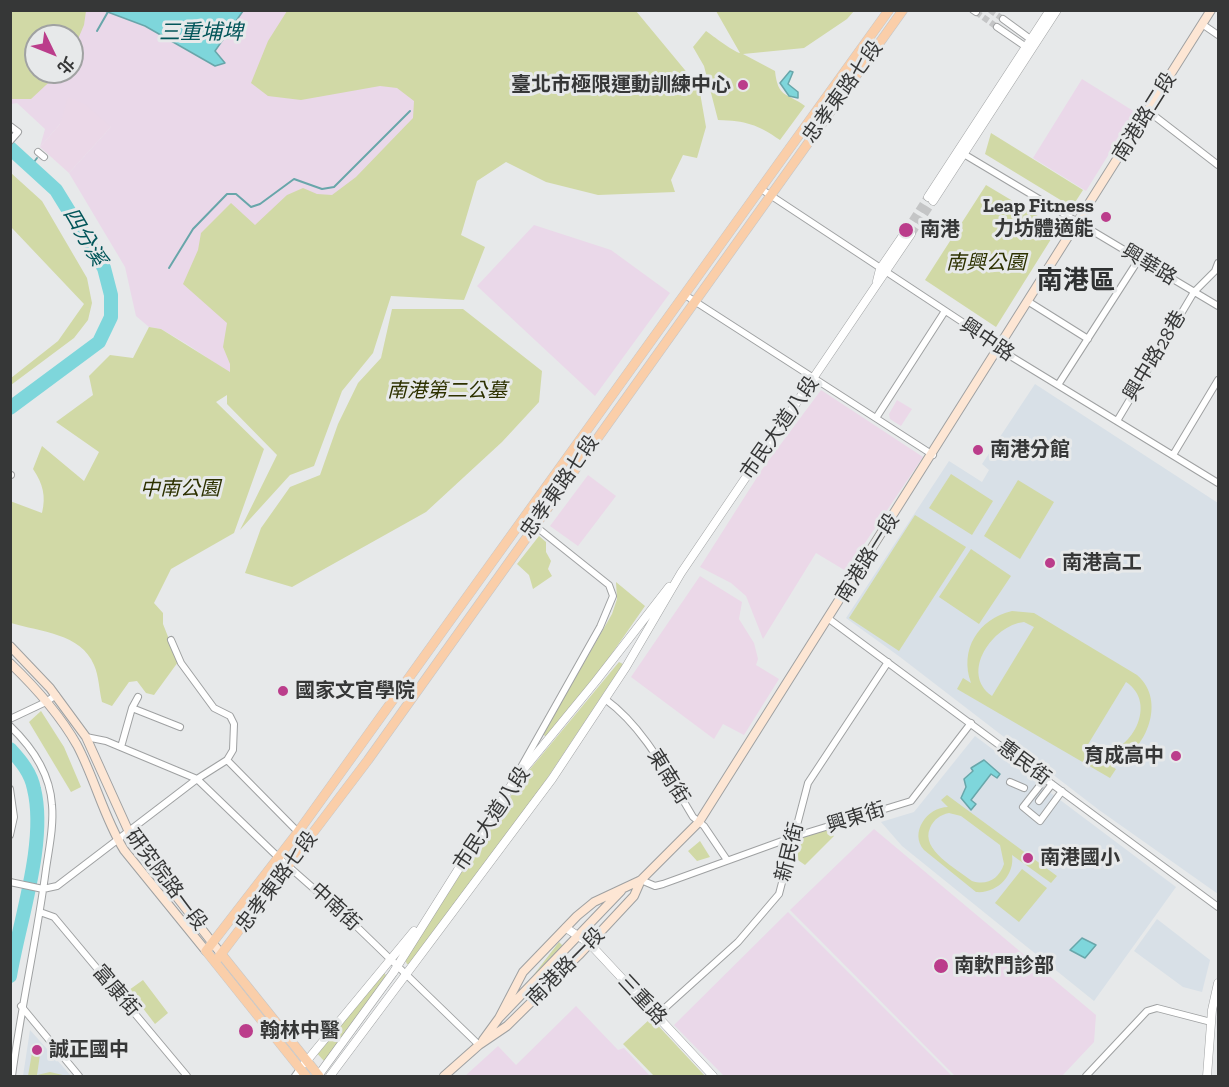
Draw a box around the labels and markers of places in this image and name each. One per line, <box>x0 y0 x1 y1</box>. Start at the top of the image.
place label: 臺北市極限運動訓練中心 <box>511 73 731 97</box>
marker: 臺北市極限運動訓練中心 <box>736 78 750 92</box>
place label: Leap Fitness 力坊體適能 <box>983 194 1094 241</box>
marker: Leap Fitness 力坊體適能 <box>1099 210 1113 224</box>
place label: 南港 <box>920 218 960 242</box>
marker: 南港 <box>897 221 915 239</box>
place label: 南港分館 <box>990 438 1070 462</box>
marker: 南港分館 <box>971 443 985 457</box>
place label: 南港高工 <box>1062 551 1142 575</box>
marker: 南港高工 <box>1043 556 1057 570</box>
place label: 國家文官學院 <box>295 679 415 703</box>
marker: 國家文官學院 <box>276 684 290 698</box>
place label: 育成高中 <box>1084 744 1164 768</box>
marker: 育成高中 <box>1169 749 1183 763</box>
place label: 南港國小 <box>1040 846 1120 870</box>
marker: 南港國小 <box>1021 851 1035 865</box>
place label: 南軟門診部 <box>954 954 1054 978</box>
marker: 南軟門診部 <box>932 957 950 975</box>
place label: 翰林中醫 <box>260 1019 340 1043</box>
marker: 翰林中醫 <box>237 1022 255 1040</box>
place label: 誠正國中 <box>49 1038 129 1062</box>
marker: 誠正國中 <box>30 1043 44 1057</box>

